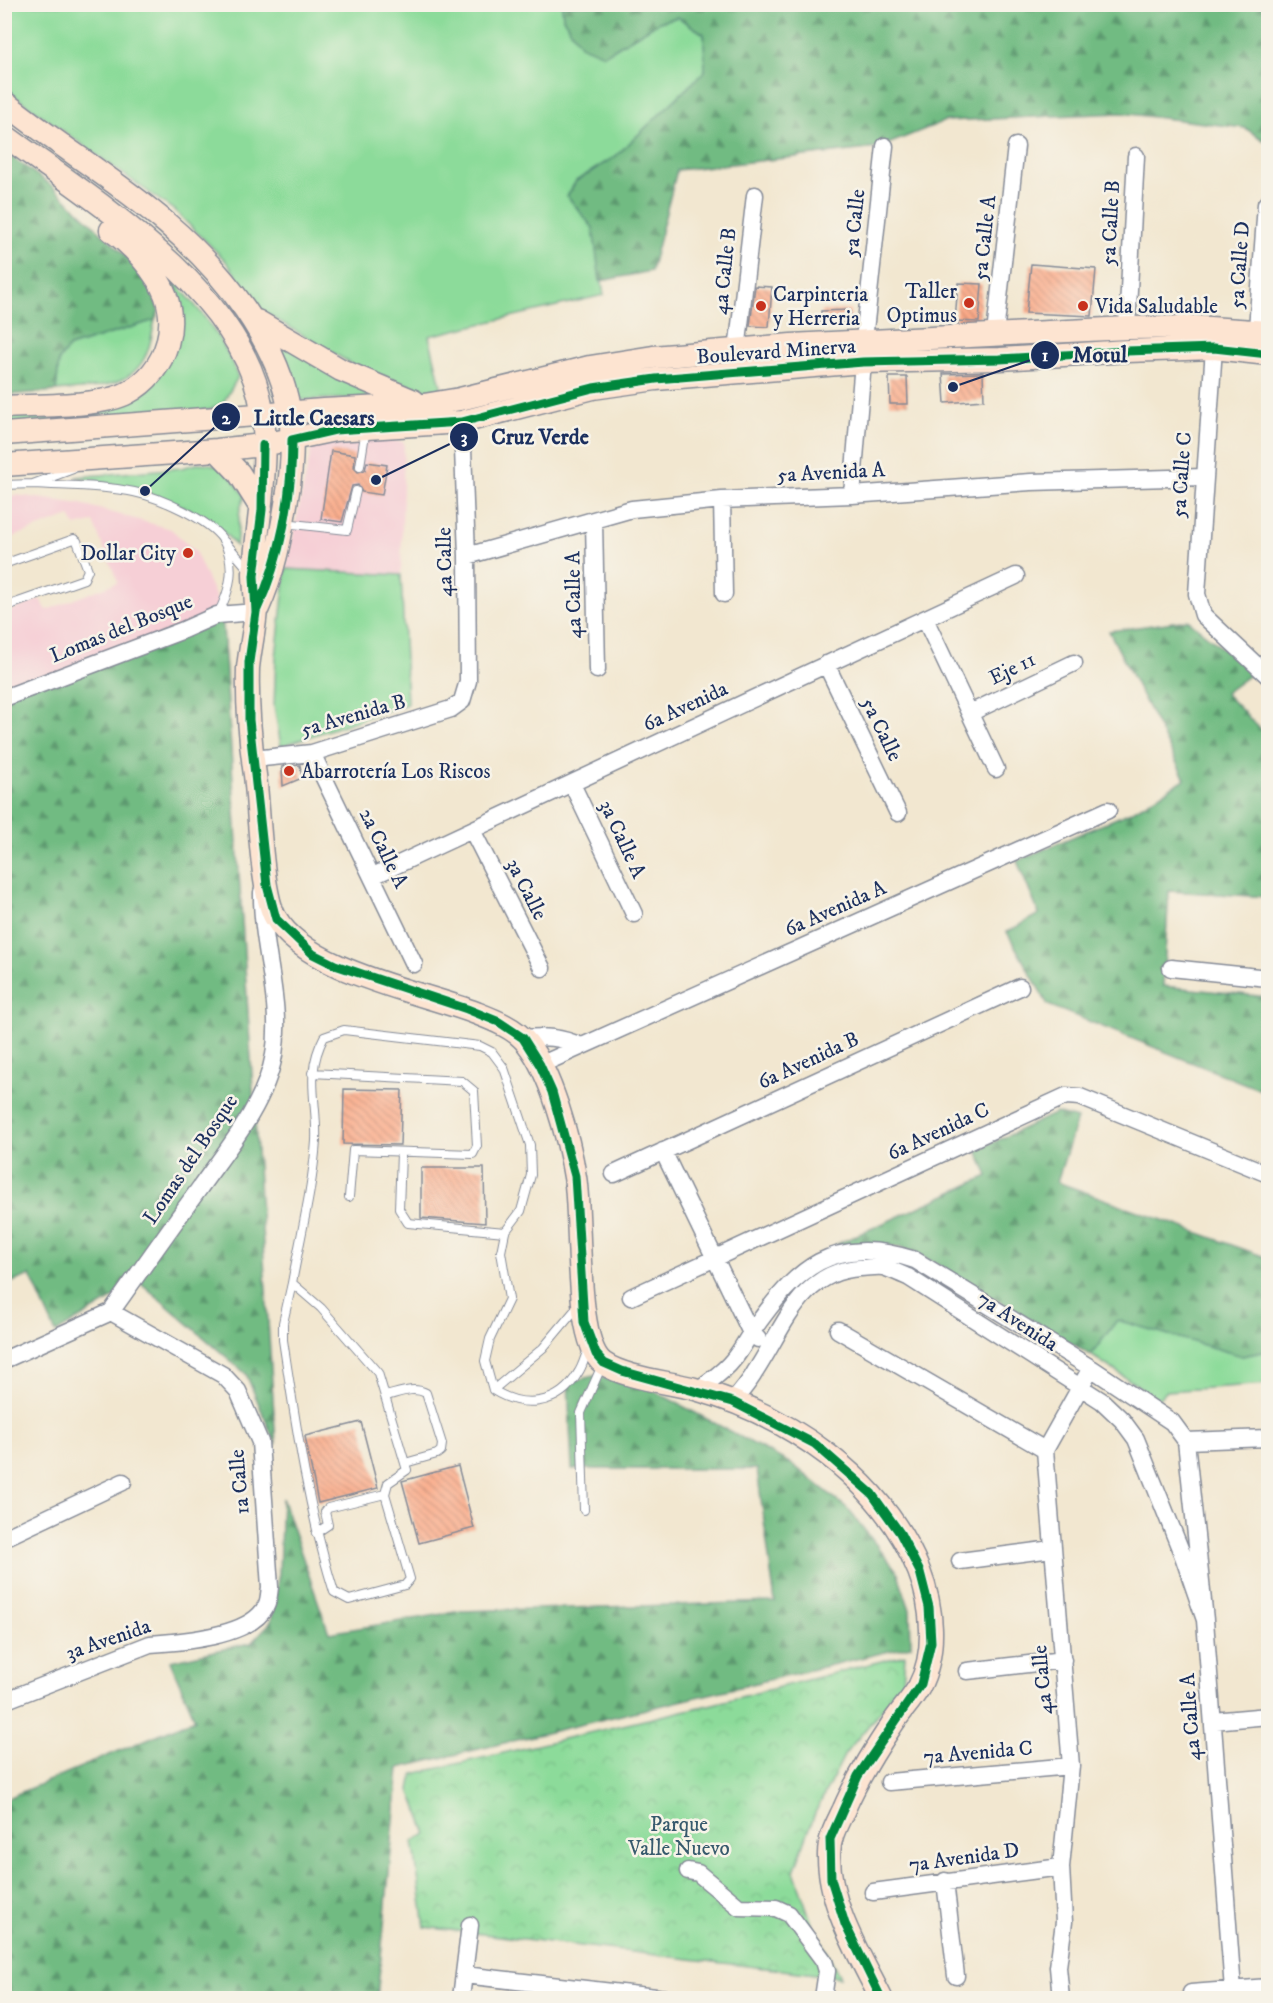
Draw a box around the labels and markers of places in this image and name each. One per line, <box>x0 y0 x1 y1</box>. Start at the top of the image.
place label: Taller Optimus <box>887 279 957 329</box>
place label: Carpinteria y Herreria <box>773 282 868 332</box>
place label: Vida Saludable <box>1094 294 1218 320</box>
marker: Taller Optimus <box>962 296 976 310</box>
marker: Carpinteria y Herreria <box>754 299 768 313</box>
marker: Vida Saludable <box>1076 299 1090 313</box>
callout: Motul <box>1030 335 1139 375</box>
callout: Little Caesars <box>211 397 387 437</box>
callout: Cruz Verde <box>449 417 601 457</box>
place label: Dollar City <box>80 541 177 567</box>
marker: Dollar City <box>181 546 195 560</box>
place label: Abarrotería Los Riscos <box>301 759 491 785</box>
marker: Abarrotería Los Riscos <box>282 764 296 778</box>

